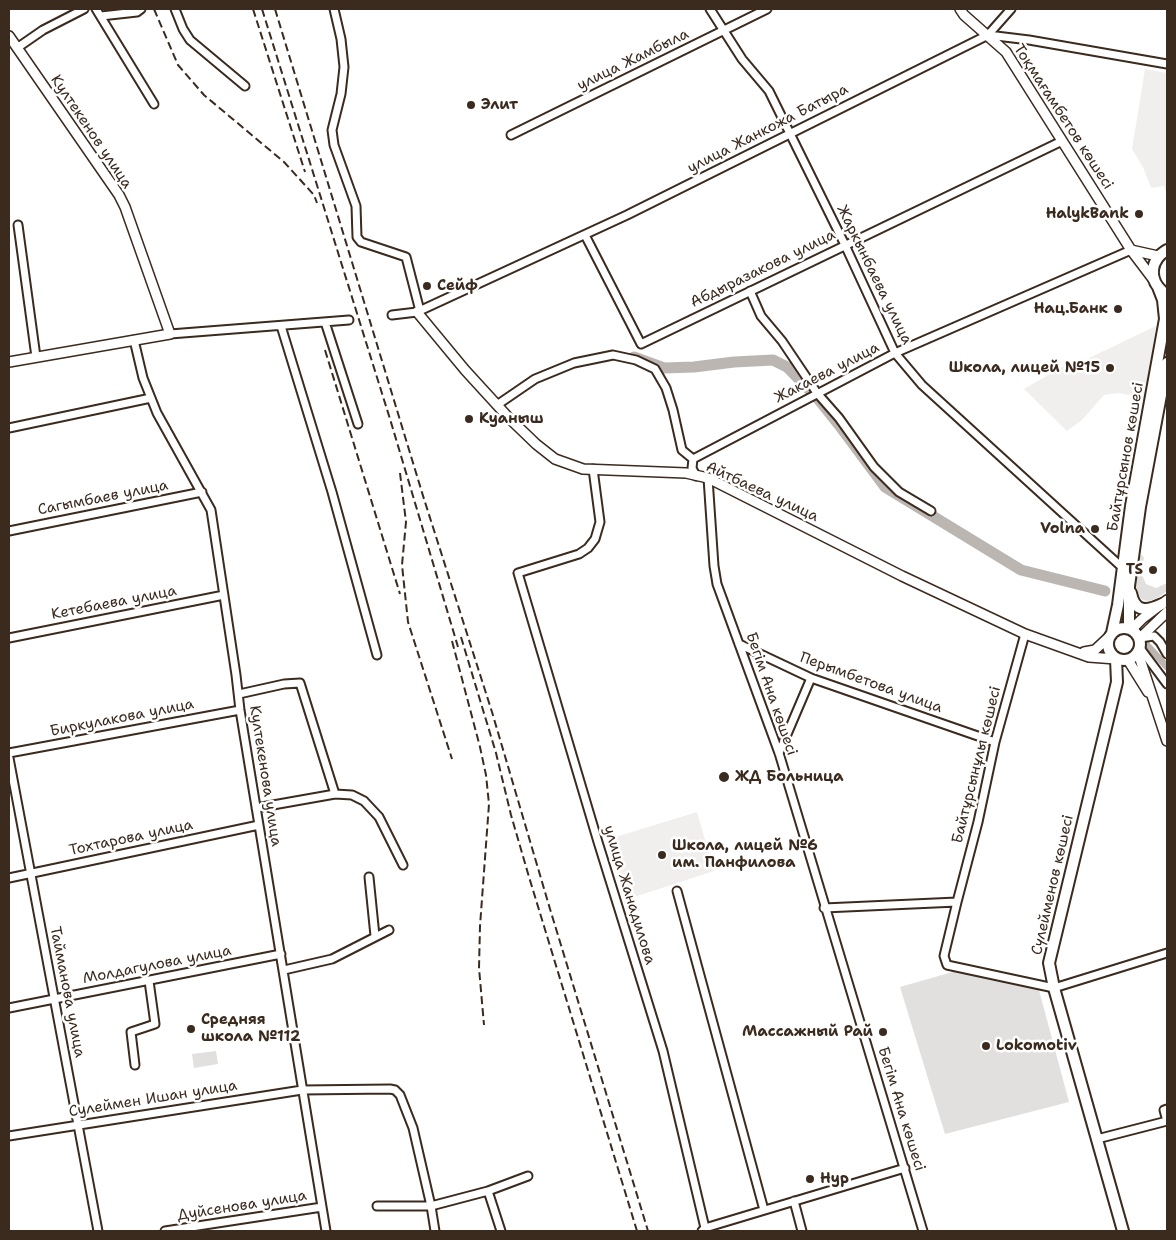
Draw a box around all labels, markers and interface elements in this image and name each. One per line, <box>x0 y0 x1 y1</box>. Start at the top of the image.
street label: улица Жамбыла <box>574 25 692 95</box>
street label: Тоқмағамбетов көшесі <box>1009 41 1117 193</box>
street label: Култекенов улица <box>46 72 136 192</box>
street label: улица Жанкожа Батыра <box>685 81 851 177</box>
place label: Элит <box>481 96 518 114</box>
marker: Элит <box>465 99 477 111</box>
street label: Жаркынбаева улица <box>832 202 916 348</box>
place label: HalykBank <box>1046 205 1129 223</box>
marker: HalykBank <box>1133 208 1145 220</box>
street label: Абдыразакова улица <box>688 226 838 312</box>
place label: Сейф <box>437 277 478 295</box>
marker: Сейф <box>421 280 433 292</box>
place label: Нац.Банк <box>1034 300 1108 318</box>
marker: Нац.Банк <box>1112 303 1124 315</box>
street label: Жакаева улица <box>772 339 882 407</box>
place label: Школа, лицей №15 <box>949 359 1100 377</box>
marker: Школа, лицей №15 <box>1104 362 1116 374</box>
street label: Байтұрсынов көшесі <box>1104 381 1148 533</box>
place label: Куаныш <box>479 410 544 428</box>
marker: Куаныш <box>463 413 475 425</box>
street label: Айтбаева улица <box>703 458 821 526</box>
street label: Сагымбаев улица <box>36 477 170 519</box>
place label: Volna <box>1040 520 1085 538</box>
marker: Volna <box>1089 523 1101 535</box>
place label: TS <box>1126 561 1143 579</box>
marker: TS <box>1147 564 1159 576</box>
street label: Кетебаева улица <box>50 582 178 624</box>
street label: Бегім Ана көшесі <box>741 630 801 758</box>
street label: Перымбетова улица <box>797 649 945 717</box>
street label: Байтұрсынұлы көшесі <box>949 684 1005 846</box>
street label: Биркулакова улица <box>49 695 195 741</box>
street label: Култекенова улица <box>245 704 285 848</box>
place label: ЖД Больница <box>735 768 843 786</box>
marker: ЖД Больница <box>717 770 731 784</box>
street label: Сүлейменов көшесі <box>1028 813 1078 957</box>
street label: Тохтарова улица <box>67 816 195 860</box>
street label: улица Жанадилова <box>599 823 659 967</box>
place label: Школа, лицей №6 им. Панфилова <box>672 837 818 872</box>
marker: Школа, лицей №6 им. Панфилова <box>656 849 668 861</box>
street label: Тайманова улица <box>45 925 89 1059</box>
street label: Молдагулова улица <box>81 942 233 988</box>
place label: Средняя школа №112 <box>201 1011 300 1046</box>
marker: Средняя школа №112 <box>185 1023 197 1035</box>
place label: Массажный Рай <box>742 1023 873 1041</box>
marker: Массажный Рай <box>877 1026 889 1038</box>
place label: Lokomotiv <box>996 1037 1077 1055</box>
marker: Lokomotiv <box>980 1040 992 1052</box>
street label: Бегім Ана көшесі <box>874 1045 928 1173</box>
street label: Сулеймен Ишан улица <box>68 1077 238 1121</box>
place label: Нур <box>820 1170 849 1188</box>
marker: Нур <box>804 1173 816 1185</box>
street label: Дуйсенова улица <box>176 1187 308 1225</box>

